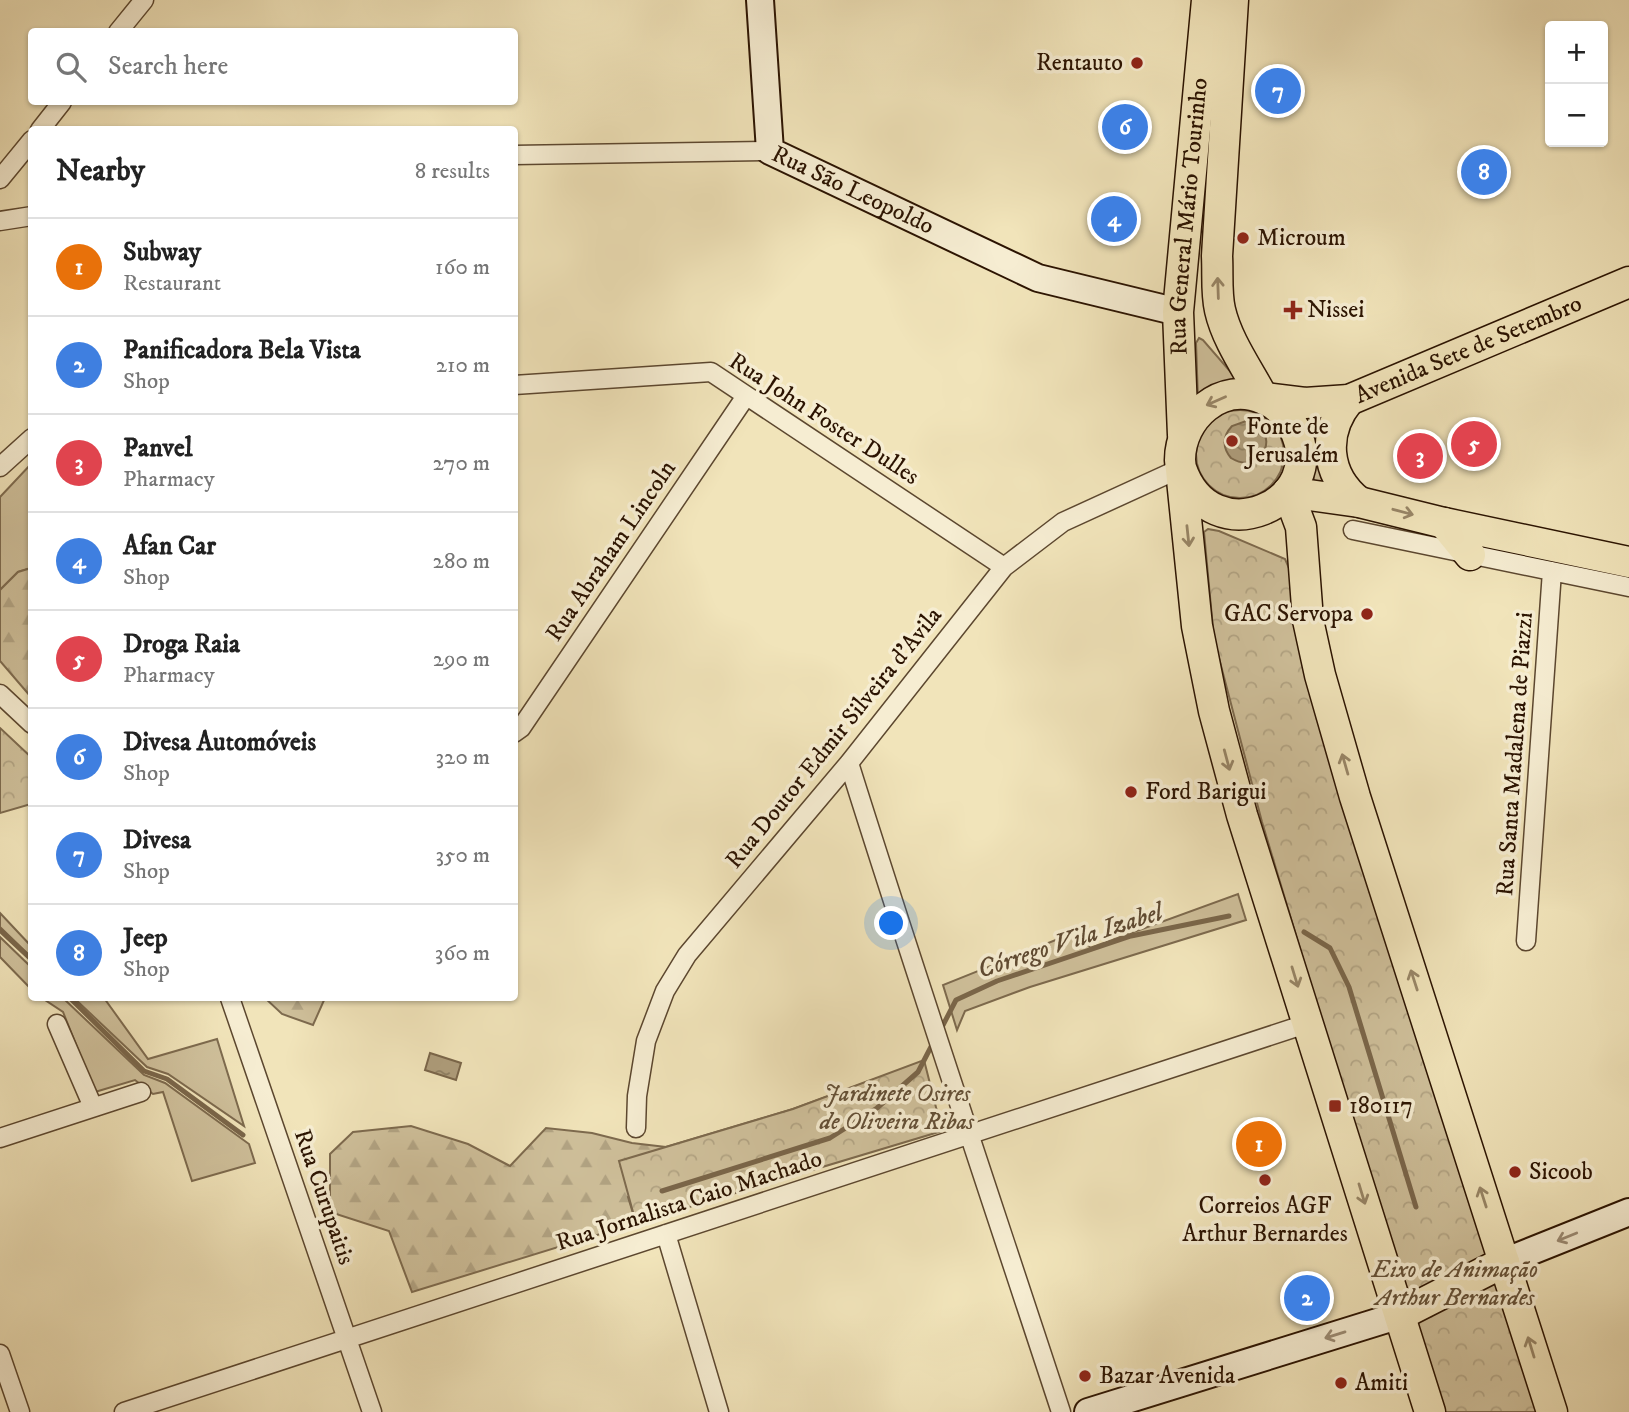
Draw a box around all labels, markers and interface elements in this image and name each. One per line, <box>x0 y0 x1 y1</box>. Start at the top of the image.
map controls <box>1545 21 1608 147</box>
button: + <box>1545 21 1608 84</box>
search box <box>28 28 518 105</box>
icon: search <box>52 48 90 86</box>
place label: Rentauto <box>1036 48 1123 78</box>
text: Search here <box>108 50 228 83</box>
marker: Rentauto <box>1129 55 1145 71</box>
pin: 7 <box>1255 65 1301 117</box>
street label: Rua General Mário Tourinho <box>1163 77 1215 356</box>
button: − <box>1545 84 1608 147</box>
pin: 6 <box>1102 101 1148 153</box>
street label: Rua São Leopoldo <box>767 139 939 241</box>
pin: 8 <box>1461 146 1507 198</box>
text: Nearby <box>56 153 145 190</box>
text: 8 results <box>415 157 490 186</box>
pin: 4 <box>1091 193 1137 245</box>
place label: Microum <box>1257 223 1346 253</box>
marker: Microum <box>1235 230 1251 246</box>
text: Subway <box>123 236 201 269</box>
text: 1 <box>75 253 83 282</box>
text: 160 m <box>435 253 490 282</box>
text: Restaurant <box>123 269 221 298</box>
one-way arrow <box>1211 277 1225 300</box>
street label: Avenida Sete de Setembro <box>1350 289 1586 411</box>
place label: Nissei <box>1307 295 1364 325</box>
marker: Nissei <box>1285 302 1301 318</box>
text: Panificadora Bela Vista <box>123 334 361 367</box>
street label: Rua John Foster Dulles <box>723 346 925 492</box>
text: 2 <box>73 351 85 380</box>
text: 210 m <box>436 351 490 380</box>
text: Shop <box>123 367 170 396</box>
one-way arrow <box>1206 396 1227 409</box>
place label: Fonte de Jerusalém <box>1244 412 1339 470</box>
pin: 5 <box>1451 418 1497 470</box>
pin: 3 <box>1397 430 1443 482</box>
text: Panvel <box>123 432 193 465</box>
marker: Fonte de Jerusalém <box>1224 433 1240 449</box>
text: 3 <box>75 449 83 478</box>
text: 270 m <box>433 449 490 478</box>
street label: Rua Abraham Lincoln <box>539 454 683 647</box>
text: Pharmacy <box>123 465 215 494</box>
one-way arrow <box>1392 506 1414 519</box>
one-way arrow <box>1182 524 1195 547</box>
text: Afan Car <box>123 530 216 563</box>
text: 4 <box>72 547 86 576</box>
text: 280 m <box>433 547 490 576</box>
text: Shop <box>123 563 170 592</box>
place label: GAC Servopa <box>1224 599 1354 629</box>
street label: Rua Doutor Edmir Silveira d'Avila <box>719 601 949 875</box>
marker: GAC Servopa <box>1359 606 1375 622</box>
street label: Rua Santa Madalena de Piazzi <box>1490 611 1540 897</box>
text: Droga Raia <box>123 628 240 661</box>
text: 5 <box>73 645 85 674</box>
text: 290 m <box>433 645 490 674</box>
text: Pharmacy <box>123 661 215 690</box>
text: Divesa Automóveis <box>123 726 316 759</box>
text: 6 <box>73 743 85 772</box>
text: 320 m <box>436 743 490 772</box>
one-way arrow <box>1221 748 1234 771</box>
one-way arrow <box>1338 753 1351 775</box>
text: Shop <box>123 759 170 788</box>
place label: Ford Barigui <box>1145 777 1266 807</box>
marker: Ford Barigui <box>1123 784 1139 800</box>
text: Divesa <box>123 824 191 857</box>
text: 7 <box>73 841 85 870</box>
text: 350 m <box>435 841 490 870</box>
text: Shop <box>123 857 170 886</box>
water label: Córrego Vila Izabel <box>973 895 1170 986</box>
your location <box>874 906 908 940</box>
text: Jeep <box>123 922 167 955</box>
text: 8 <box>73 939 85 968</box>
text: 360 m <box>435 939 490 968</box>
text: Shop <box>123 955 170 984</box>
one-way arrow <box>1289 966 1302 988</box>
one-way arrow <box>1407 970 1419 992</box>
park label: Jardinete Osires de Oliveira Ribas <box>819 1079 975 1137</box>
place label: 180117 <box>1349 1091 1413 1121</box>
marker: 180117 <box>1327 1098 1343 1114</box>
pin: 1 <box>1236 1118 1282 1170</box>
street label: Rua Curupaitis <box>287 1125 361 1269</box>
street label: Rua Jornalista Caio Machado <box>552 1144 826 1258</box>
place label: Sicoob <box>1529 1157 1593 1187</box>
marker: Sicoob <box>1507 1164 1523 1180</box>
marker: Correios AGF Arthur Bernardes <box>1257 1172 1273 1188</box>
one-way arrow <box>1357 1183 1370 1205</box>
one-way arrow <box>1476 1186 1489 1208</box>
place label: Correios AGF Arthur Bernardes <box>1182 1191 1348 1249</box>
one-way arrow <box>1556 1231 1578 1244</box>
park label: Eixo de Animação Arthur Bernardes <box>1370 1255 1538 1313</box>
pin: 2 <box>1284 1272 1330 1324</box>
one-way arrow <box>1324 1330 1346 1343</box>
one-way arrow <box>1524 1336 1537 1358</box>
place label: Bazar Avenida <box>1099 1361 1236 1391</box>
marker: Bazar Avenida <box>1077 1368 1093 1384</box>
place label: Amiti <box>1355 1368 1408 1398</box>
marker: Amiti <box>1333 1375 1349 1391</box>

